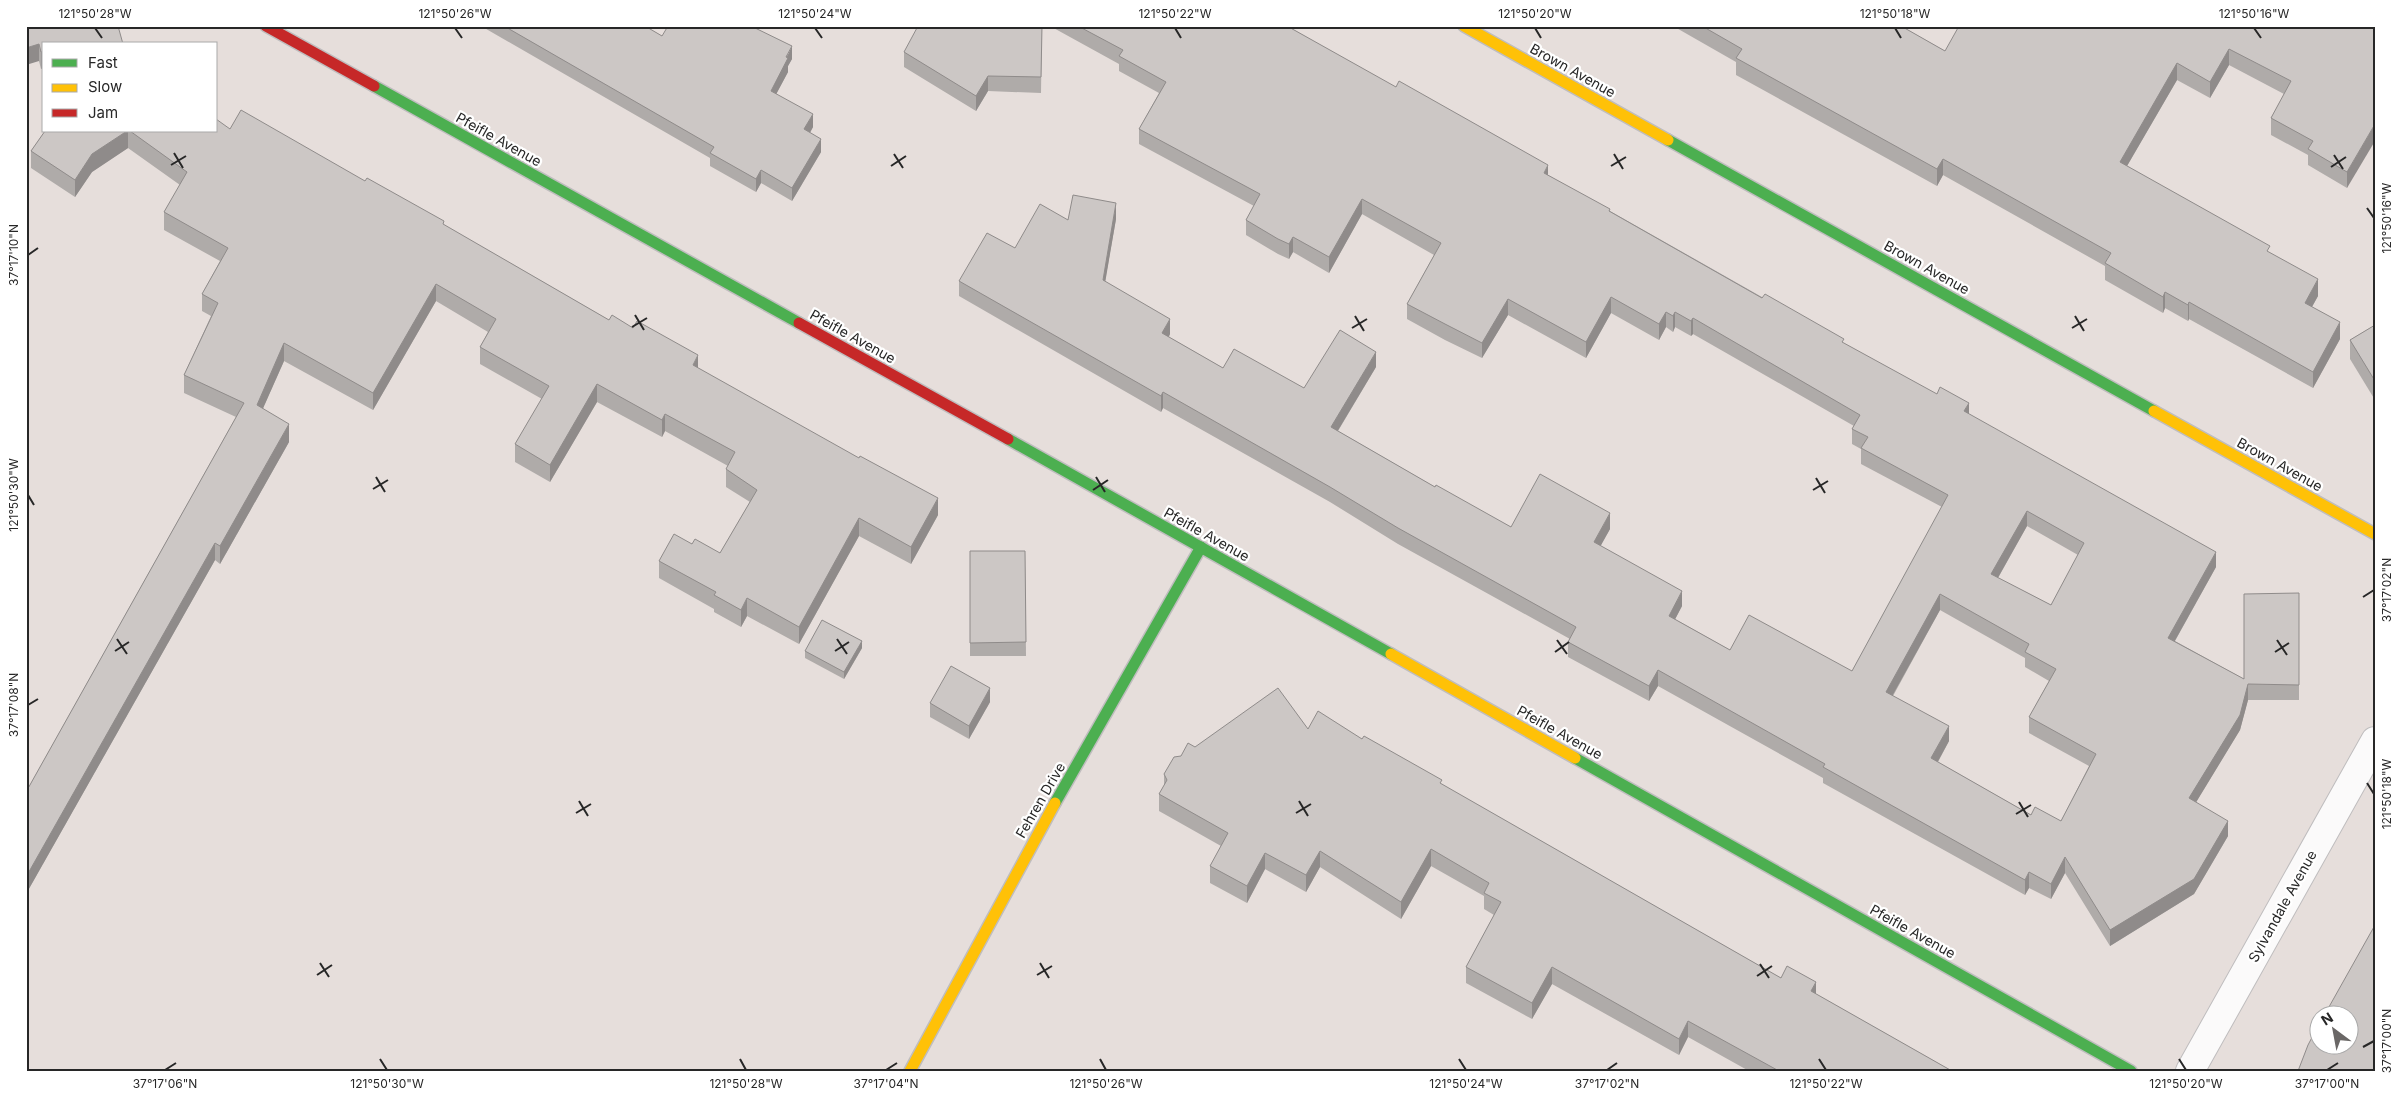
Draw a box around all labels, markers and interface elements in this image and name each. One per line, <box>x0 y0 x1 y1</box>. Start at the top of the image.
text: 121°50'28"W <box>58 6 132 21</box>
text: 121°50'26"W <box>418 6 492 21</box>
text: 121°50'24"W <box>778 6 852 21</box>
text: 121°50'22"W <box>1138 6 1212 21</box>
text: 121°50'20"W <box>1498 6 1572 21</box>
text: 121°50'18"W <box>1860 6 1931 21</box>
text: 121°50'16"W <box>2219 6 2290 21</box>
street label: Brown Avenue <box>1527 39 1619 101</box>
legend <box>42 42 218 132</box>
text: Fast <box>88 53 118 72</box>
text: Slow <box>88 77 122 96</box>
text: Jam <box>88 103 118 122</box>
street label: Pfeifle Avenue <box>453 109 545 169</box>
text: 121°50'16"W <box>2379 182 2394 253</box>
text: 37°17'10"N <box>6 224 21 286</box>
street label: Brown Avenue <box>1881 236 1973 298</box>
street label: Pfeifle Avenue <box>807 306 899 366</box>
street label: Brown Avenue <box>2234 433 2326 495</box>
text: 121°50'30"W <box>6 458 21 532</box>
street label: Pfeifle Avenue <box>1161 504 1253 564</box>
text: 37°17'02"N <box>2379 558 2394 622</box>
text: 37°17'08"N <box>6 673 21 737</box>
street label: Pfeifle Avenue <box>1514 702 1606 762</box>
text: 121°50'18"W <box>2379 758 2394 829</box>
street label: Fehren Drive <box>1012 759 1068 841</box>
street label: Sylvandale Avenue <box>2244 847 2320 965</box>
street label: Pfeifle Avenue <box>1867 901 1959 961</box>
north arrow <box>2308 1004 2358 1054</box>
text: N <box>2318 1009 2336 1029</box>
text: 37°17'00"N <box>2379 1009 2394 1073</box>
text: 37°17'06"N <box>133 1076 197 1091</box>
text: 121°50'30"W <box>350 1076 424 1091</box>
text: 121°50'28"W <box>709 1076 783 1091</box>
text: 37°17'04"N <box>854 1076 918 1091</box>
text: 121°50'26"W <box>1069 1076 1143 1091</box>
text: 121°50'24"W <box>1429 1076 1503 1091</box>
text: 37°17'02"N <box>1575 1076 1639 1091</box>
text: 121°50'22"W <box>1789 1076 1863 1091</box>
text: 121°50'20"W <box>2149 1076 2223 1091</box>
text: 37°17'00"N <box>2295 1076 2359 1091</box>

